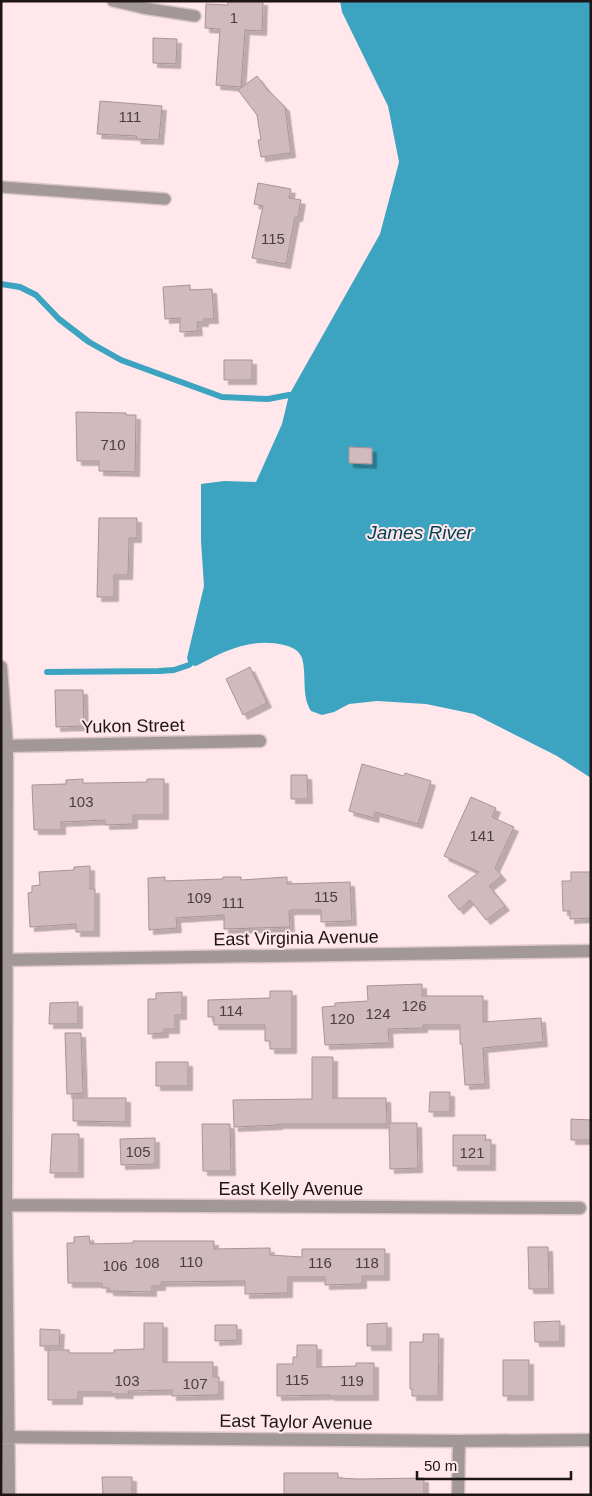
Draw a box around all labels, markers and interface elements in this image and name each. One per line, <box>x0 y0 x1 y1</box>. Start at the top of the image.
house number: 1 <box>230 9 238 26</box>
house number: 111 <box>119 108 141 125</box>
house number: 115 <box>261 230 285 247</box>
house number: 710 <box>100 436 126 453</box>
water label: James River <box>366 522 473 543</box>
street label: Yukon Street <box>81 715 185 737</box>
house number: 103 <box>68 793 94 810</box>
house number: 141 <box>469 827 495 844</box>
house number: 115 <box>314 888 338 905</box>
house number: 109 <box>186 889 212 906</box>
house number: 111 <box>222 894 244 911</box>
street label: East Virginia Avenue <box>213 927 379 949</box>
house number: 126 <box>401 997 427 1014</box>
house number: 114 <box>219 1002 243 1019</box>
house number: 124 <box>365 1005 391 1022</box>
house number: 120 <box>329 1010 355 1027</box>
house number: 105 <box>125 1143 151 1160</box>
house number: 121 <box>459 1144 485 1161</box>
street label: East Kelly Avenue <box>219 1179 363 1199</box>
house number: 110 <box>179 1253 203 1270</box>
house number: 108 <box>134 1254 160 1271</box>
house number: 116 <box>308 1254 332 1271</box>
house number: 118 <box>355 1254 379 1271</box>
house number: 106 <box>102 1257 128 1274</box>
house number: 115 <box>285 1371 309 1388</box>
house number: 103 <box>114 1372 140 1389</box>
house number: 119 <box>340 1372 364 1389</box>
house number: 107 <box>182 1375 208 1392</box>
street label: East Taylor Avenue <box>219 1411 373 1433</box>
scale bar <box>417 1448 571 1480</box>
text: 50 m <box>424 1457 457 1474</box>

